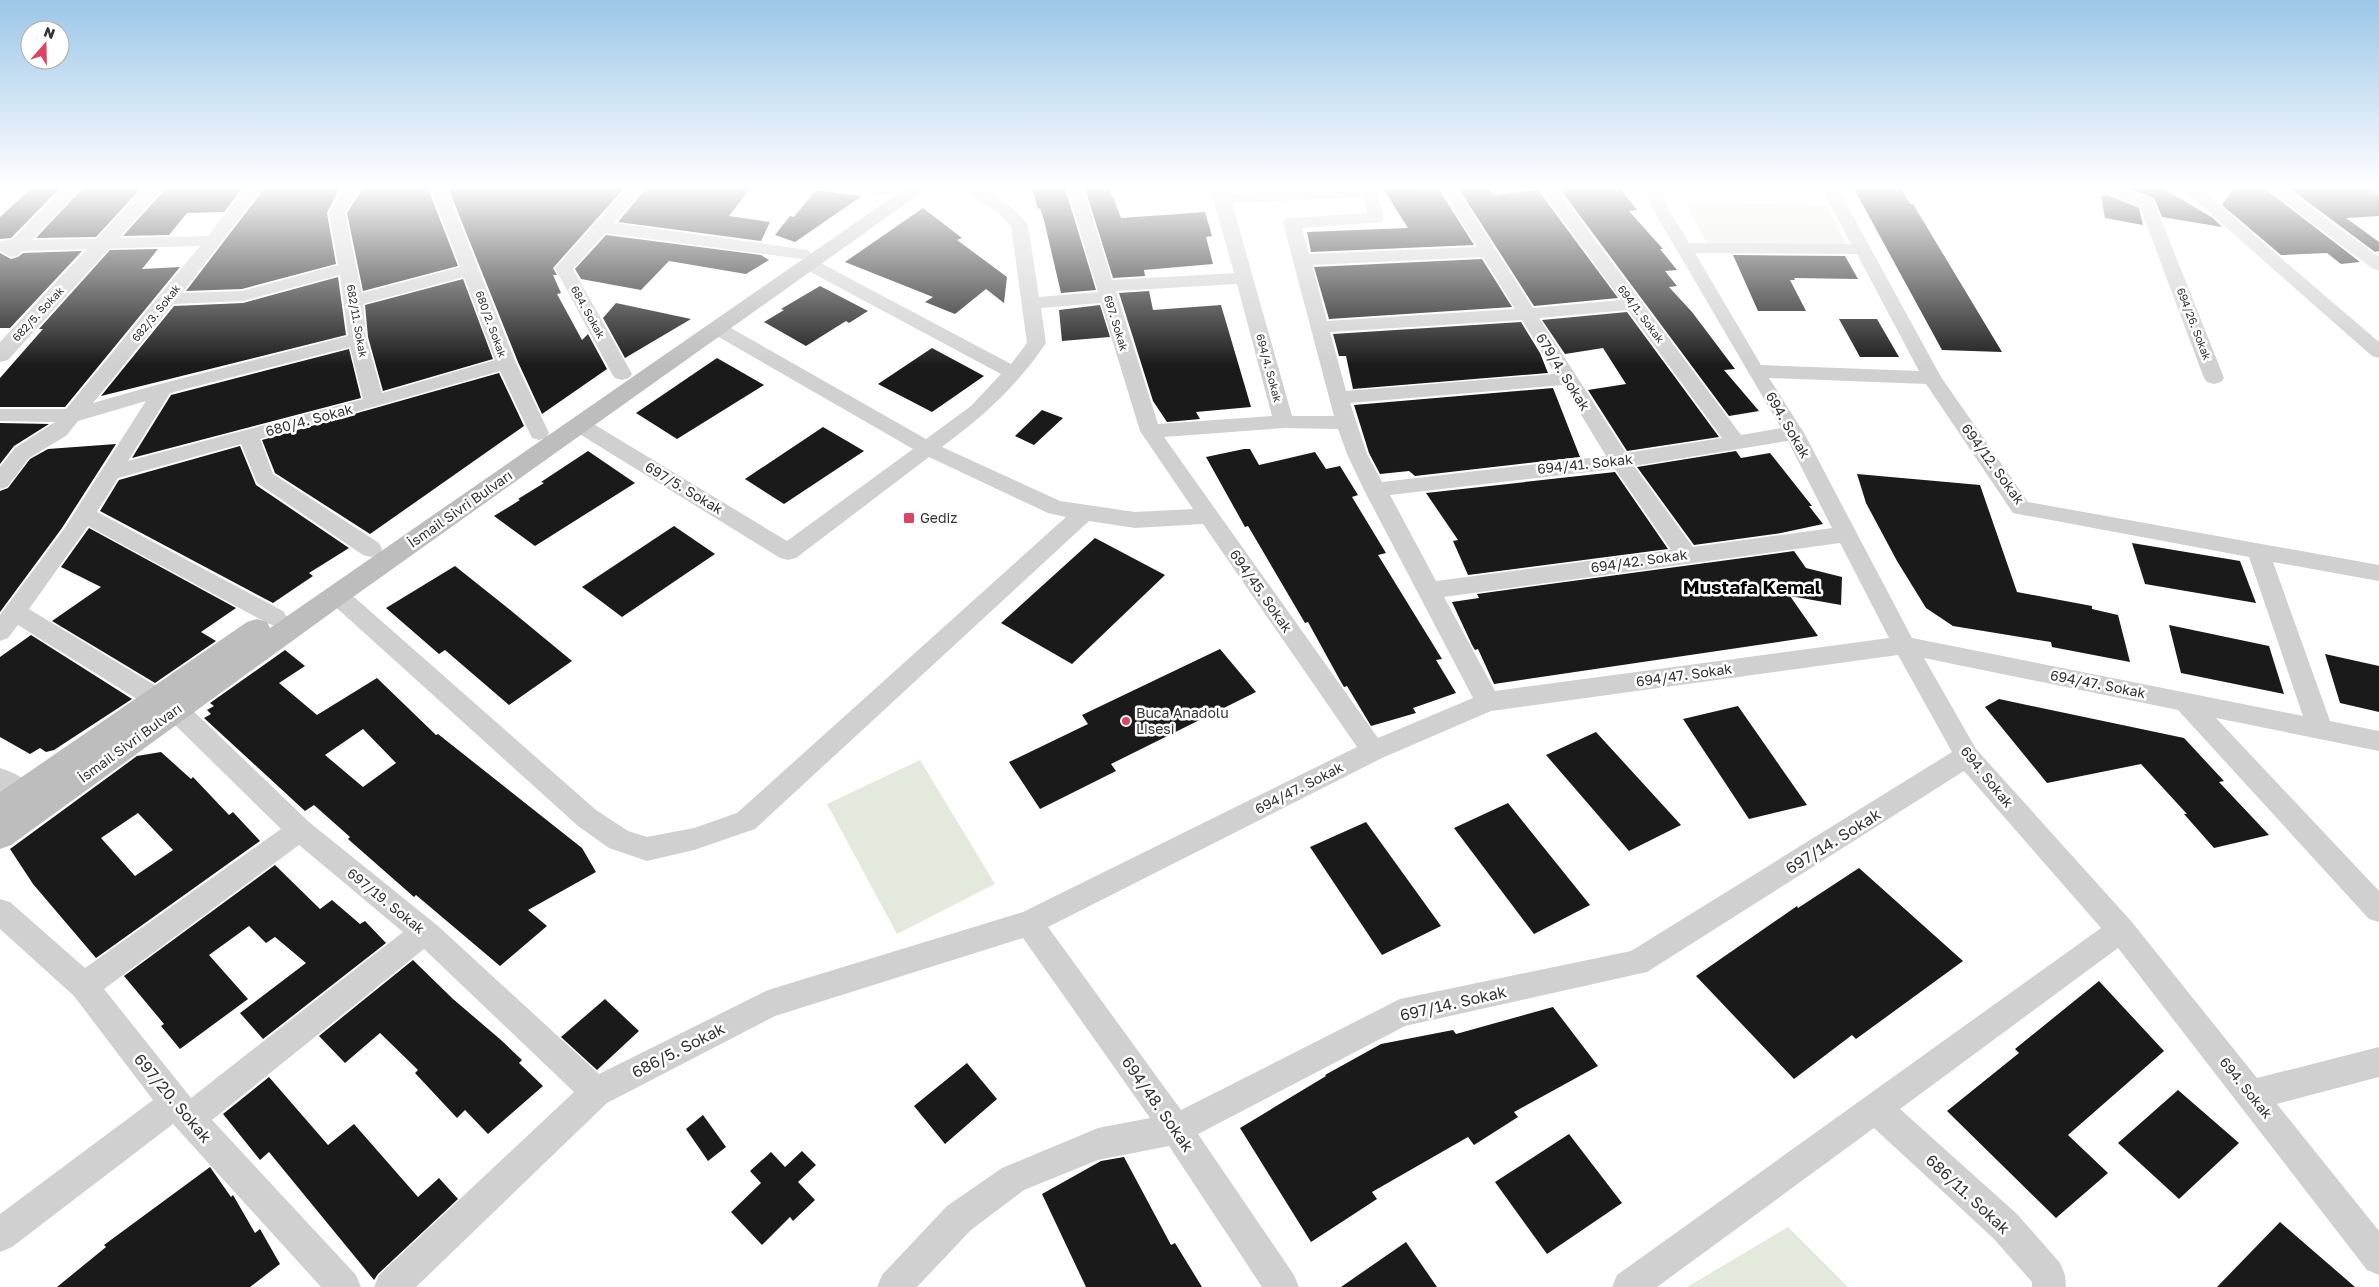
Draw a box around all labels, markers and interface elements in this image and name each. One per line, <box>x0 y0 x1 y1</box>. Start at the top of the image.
north arrow <box>20 20 70 70</box>
text: N <box>42 23 58 42</box>
street label: 682/3. Sokak <box>129 282 183 344</box>
street label: 694/1. Sokak <box>1615 282 1667 345</box>
street label: 682/11. Sokak <box>345 283 370 358</box>
street label: 684. Sokak <box>569 283 608 340</box>
street label: 682/5. Sokak <box>9 284 66 344</box>
street label: 694/26. Sokak <box>2175 286 2214 362</box>
street label: 680/2. Sokak <box>473 289 510 359</box>
street label: 697. Sokak <box>1102 294 1131 352</box>
street label: 679/4. Sokak <box>1533 330 1594 414</box>
street label: 694/4. Sokak <box>1254 332 1285 403</box>
street label: 694. Sokak <box>1763 388 1814 461</box>
street label: 680/4. Sokak <box>263 400 354 439</box>
street label: 694/12. Sokak <box>1958 420 2028 508</box>
street label: 694/41. Sokak <box>1536 450 1634 477</box>
street label: 697/5. Sokak <box>642 458 726 518</box>
street label: İsmail Sivri Bulvarı <box>404 466 515 551</box>
place label: Gediz <box>920 509 958 526</box>
marker: Gediz <box>902 511 916 525</box>
street label: 694/42. Sokak <box>1589 545 1688 576</box>
street label: 694/45. Sokak <box>1226 546 1296 636</box>
district label: Mustafa Kemal <box>1683 575 1821 598</box>
street label: 694/47. Sokak <box>1635 659 1733 690</box>
street label: 694/47. Sokak <box>2049 666 2147 701</box>
street label: İsmail Sivri Bulvarı <box>75 699 185 786</box>
place label: Buca Anadolu Lisesi <box>1136 704 1229 737</box>
marker: Buca Anadolu Lisesi <box>1120 715 1132 727</box>
street label: 694. Sokak <box>1957 743 2017 811</box>
street label: 694/47. Sokak <box>1252 758 1346 817</box>
street label: 697/14. Sokak <box>1782 804 1884 878</box>
street label: 697/19. Sokak <box>344 864 429 937</box>
street label: 697/14. Sokak <box>1398 981 1508 1025</box>
street label: 686/5. Sokak <box>628 1018 728 1082</box>
street label: 697/20. Sokak <box>130 1049 216 1147</box>
street label: 694/48. Sokak <box>1118 1052 1198 1156</box>
street label: 694. Sokak <box>2216 1054 2276 1122</box>
street label: 686/11. Sokak <box>1922 1150 2014 1238</box>

